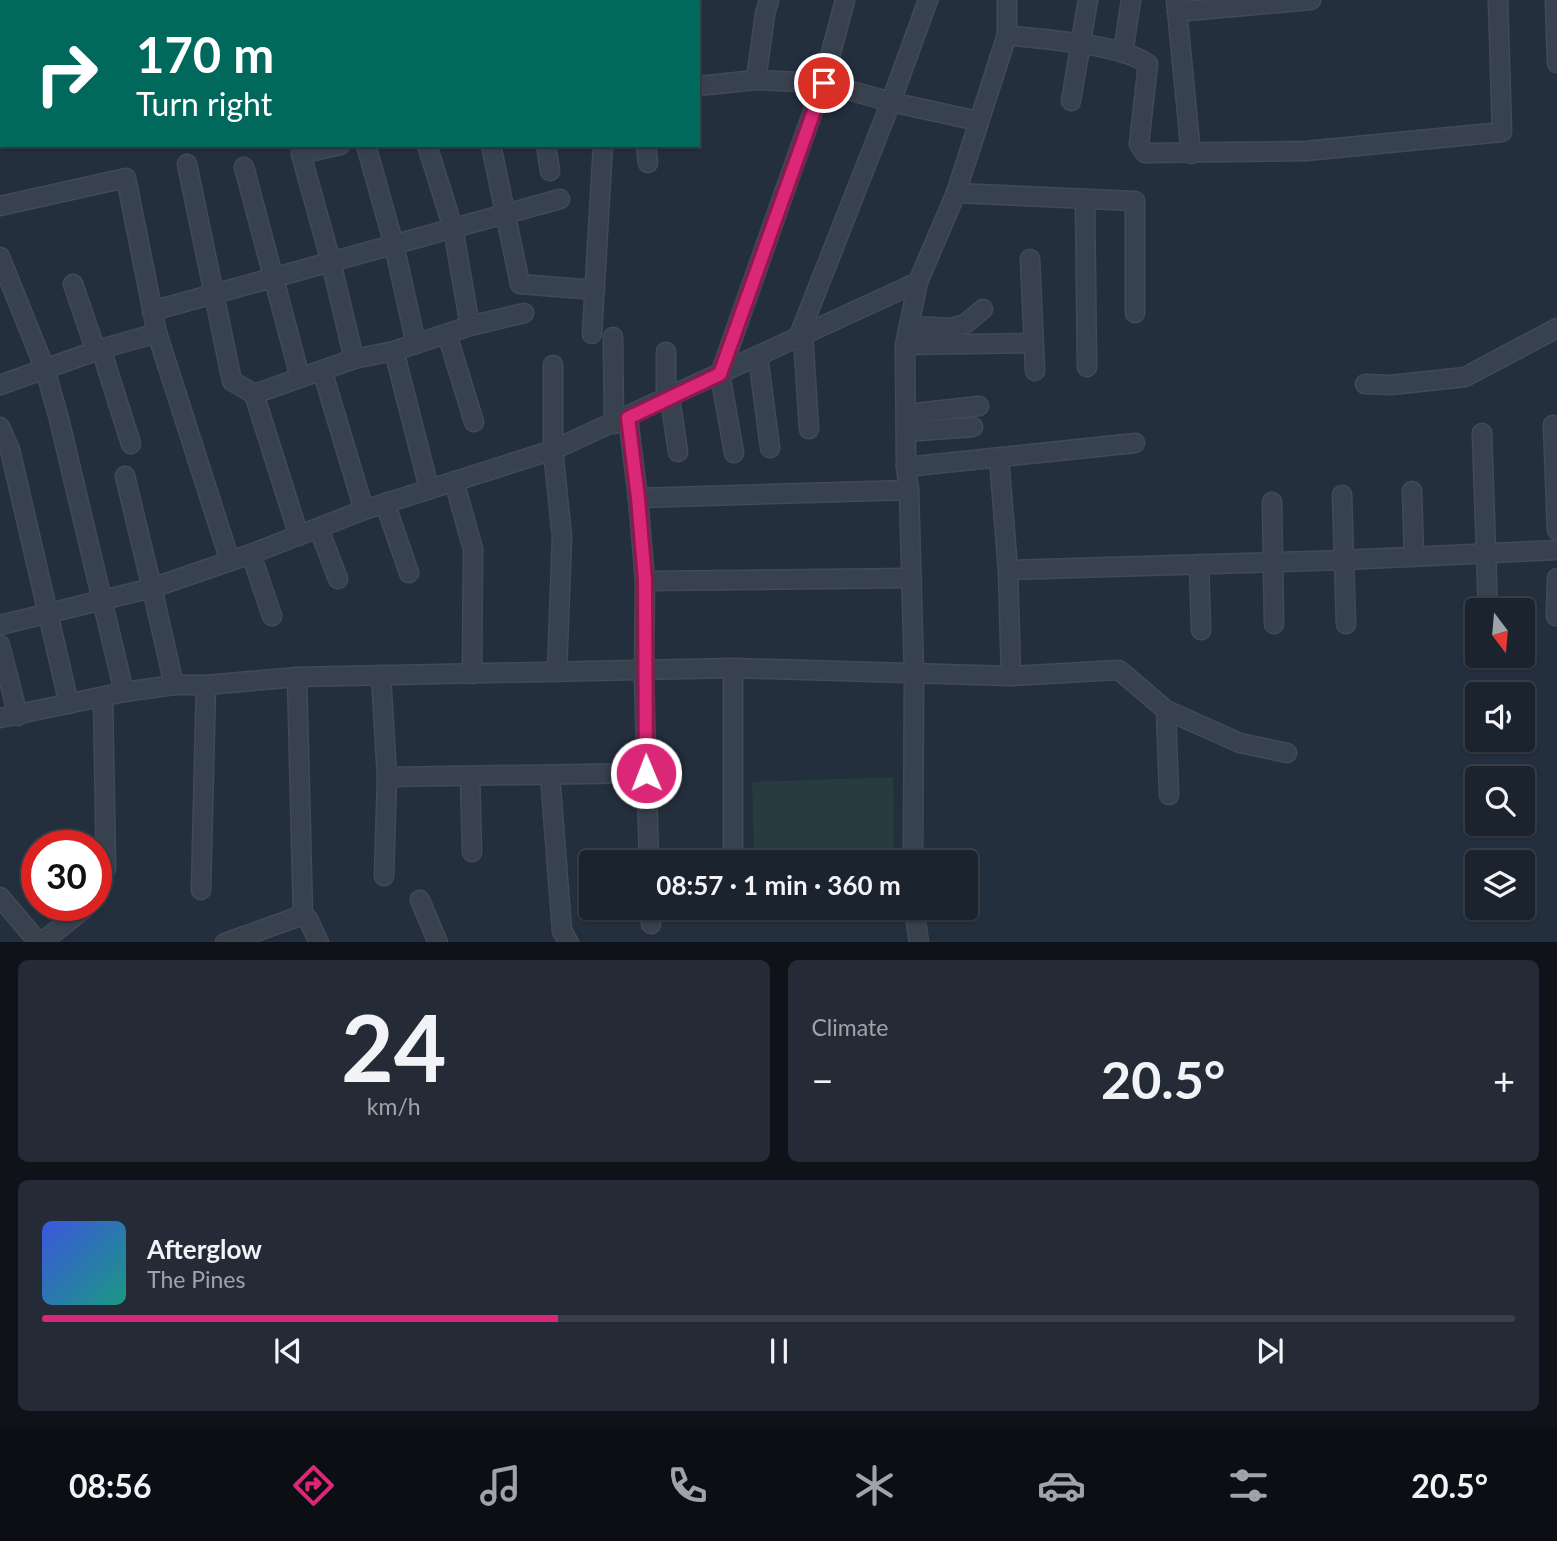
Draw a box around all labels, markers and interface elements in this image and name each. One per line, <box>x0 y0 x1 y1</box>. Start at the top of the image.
text: 170 m <box>136 25 274 83</box>
icon: right <box>21 28 112 119</box>
pin <box>794 53 854 113</box>
icon: arrive <box>805 64 843 102</box>
text: Turn right <box>136 84 272 123</box>
north arrow <box>1465 598 1535 668</box>
map controls <box>1465 598 1535 920</box>
button: sound <box>1465 682 1535 752</box>
position arrow <box>609 736 683 810</box>
button: search <box>1465 766 1535 836</box>
speed limit sign: 30 <box>21 830 112 921</box>
button: layers <box>1465 850 1535 920</box>
text: 08:57 · 1 min · 360 m <box>656 869 901 901</box>
text: 24 <box>341 992 447 1101</box>
text: Climate <box>812 1013 888 1041</box>
text: 20.5° <box>1101 1048 1225 1110</box>
text: − <box>812 1057 834 1103</box>
text: + <box>1493 1057 1515 1103</box>
text: km/h <box>367 1092 421 1120</box>
text: Afterglow <box>147 1233 262 1265</box>
text: The Pines <box>147 1265 245 1293</box>
icon: previous <box>269 1332 307 1370</box>
icon: pause <box>760 1332 798 1370</box>
icon: next <box>1251 1332 1289 1370</box>
icon: directions <box>289 1461 338 1510</box>
icon: music <box>476 1461 525 1510</box>
icon: phone <box>663 1461 712 1510</box>
icon: climate <box>850 1461 899 1510</box>
icon: car <box>1037 1461 1086 1510</box>
icon: filters <box>1224 1461 1273 1510</box>
text: 08:56 <box>69 1466 151 1505</box>
text: 20.5° <box>1411 1466 1488 1505</box>

